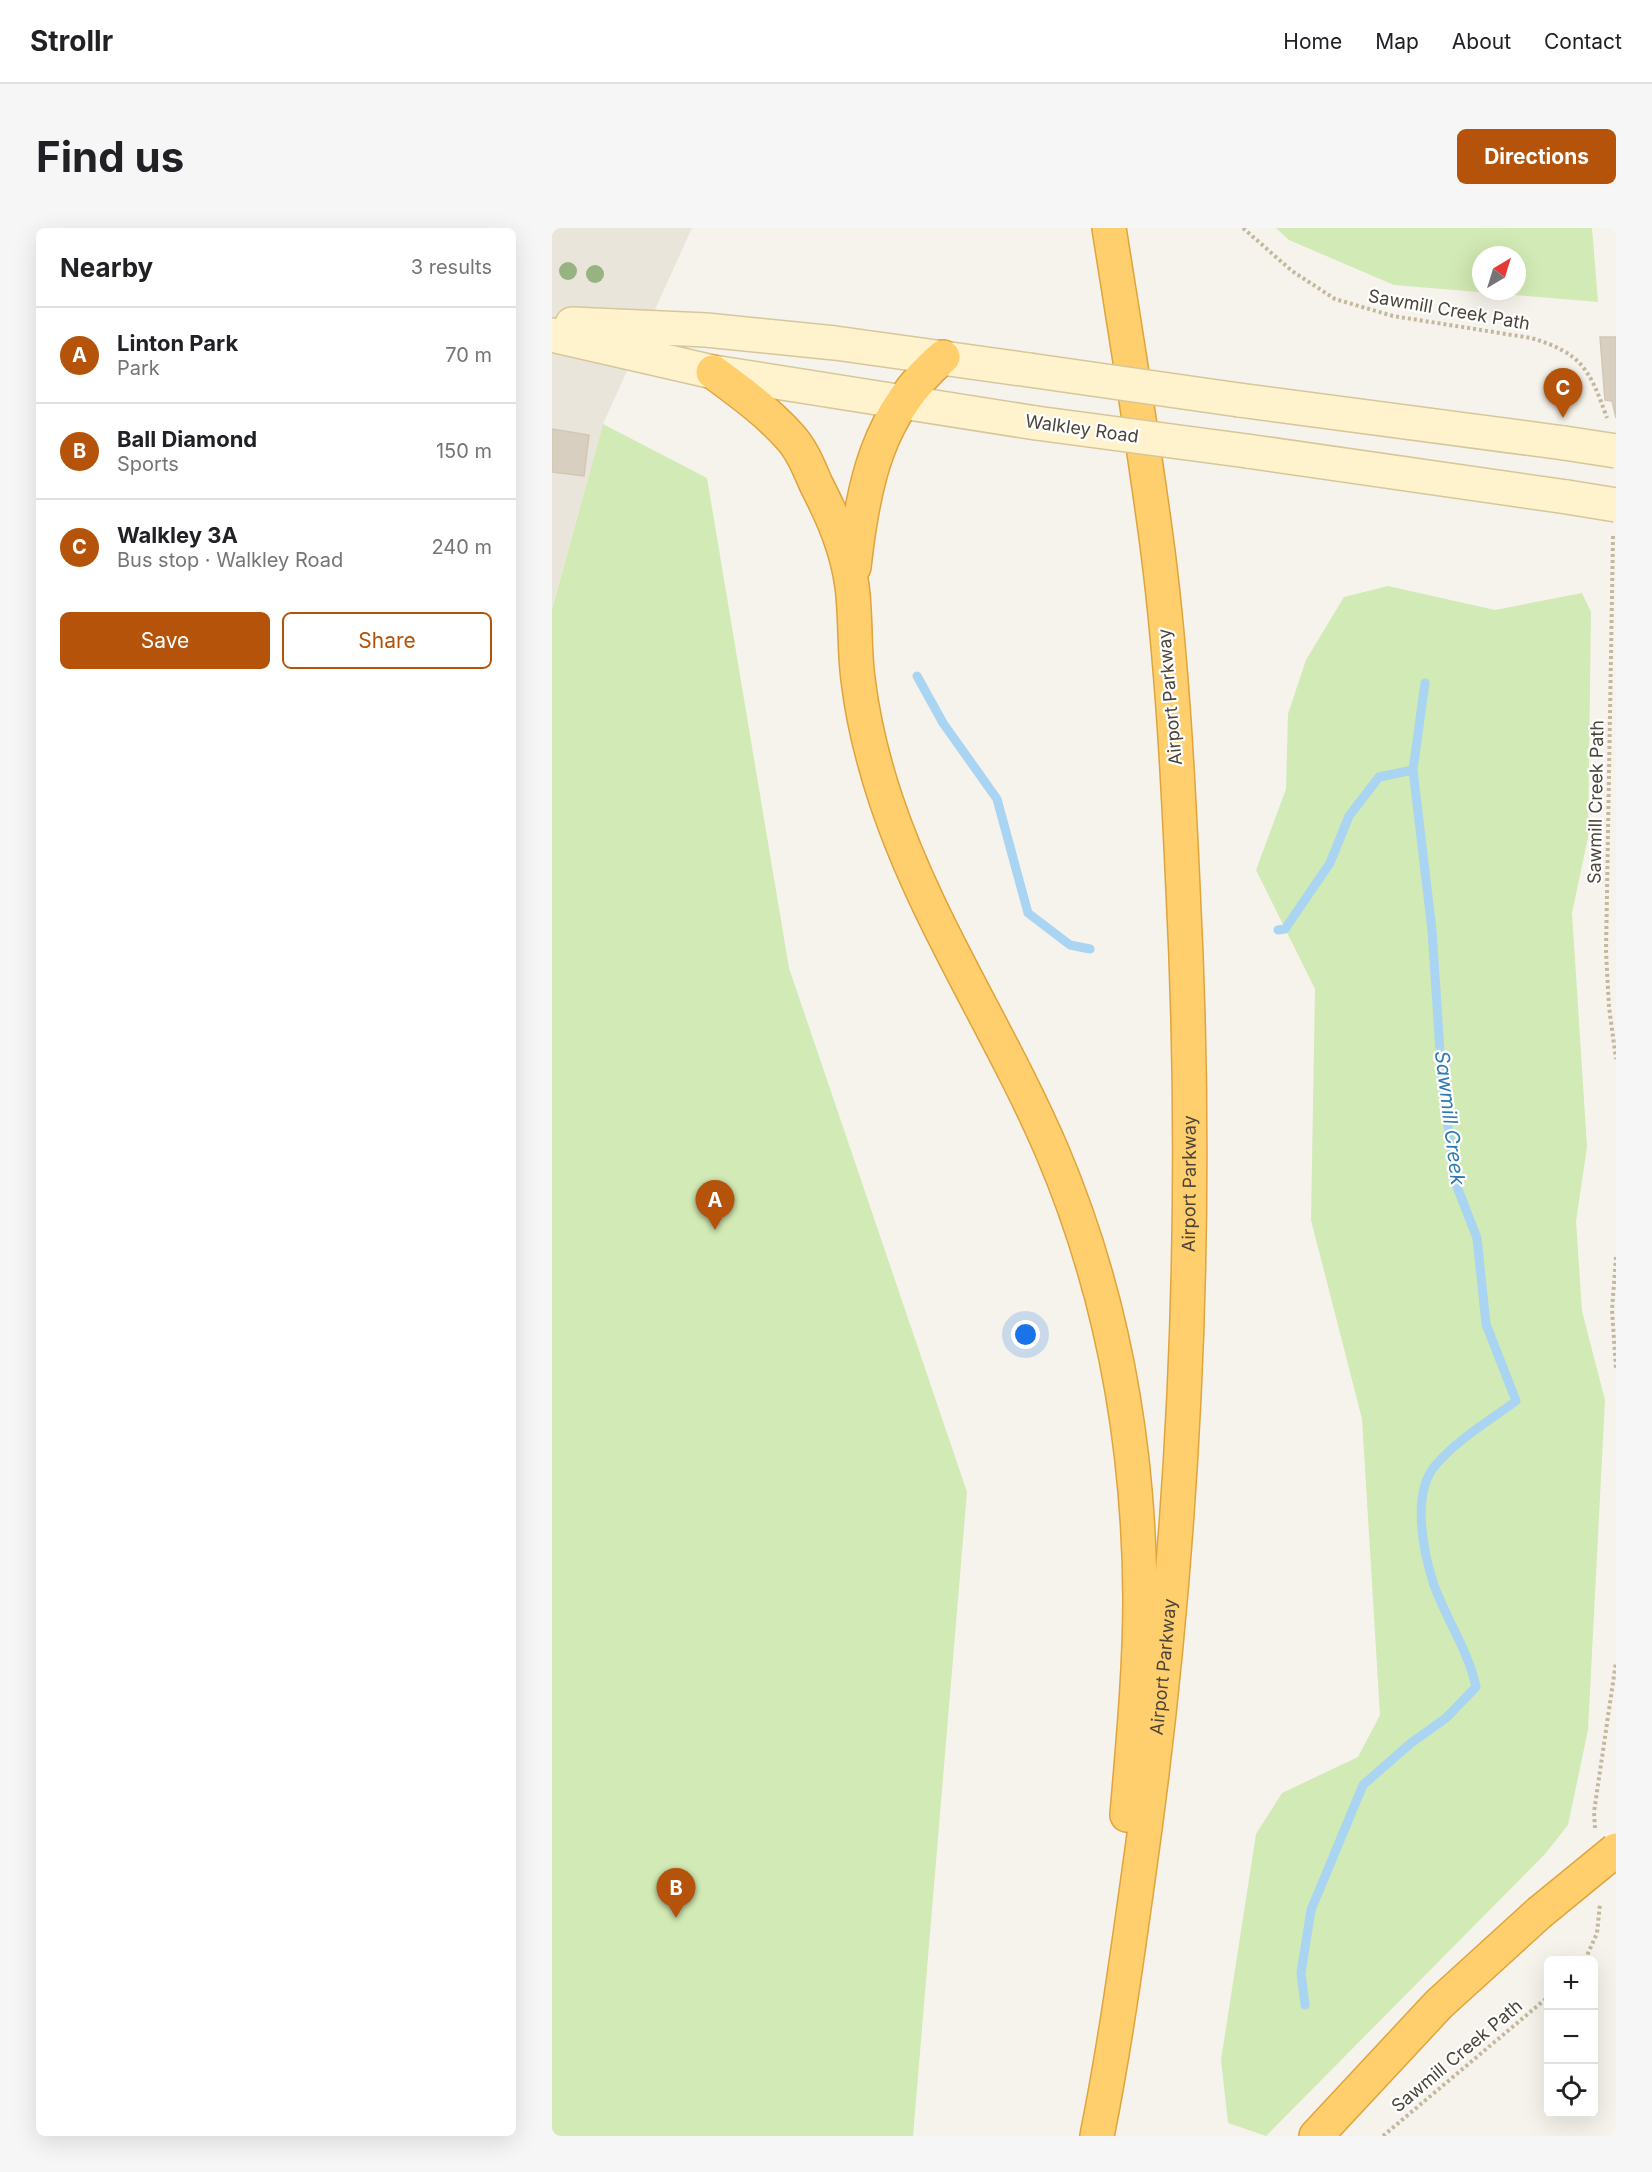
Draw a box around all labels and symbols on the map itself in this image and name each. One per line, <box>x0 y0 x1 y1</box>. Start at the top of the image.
north arrow <box>1472 246 1526 300</box>
street label: Sawmill Creek Path <box>1367 285 1532 334</box>
pin: C <box>1544 368 1582 418</box>
street label: Walkley Road <box>1024 410 1140 447</box>
street label: Airport Parkway <box>1153 628 1186 766</box>
street label: Sawmill Creek Path <box>1584 720 1607 884</box>
water label: Sawmill Creek <box>1430 1050 1470 1187</box>
street label: Airport Parkway <box>1178 1115 1200 1252</box>
pin: A <box>696 1180 734 1230</box>
your location <box>1011 1320 1040 1349</box>
street label: Airport Parkway <box>1146 1598 1180 1736</box>
pin: B <box>656 1868 696 1918</box>
street label: Sawmill Creek Path <box>1387 1995 1526 2116</box>

